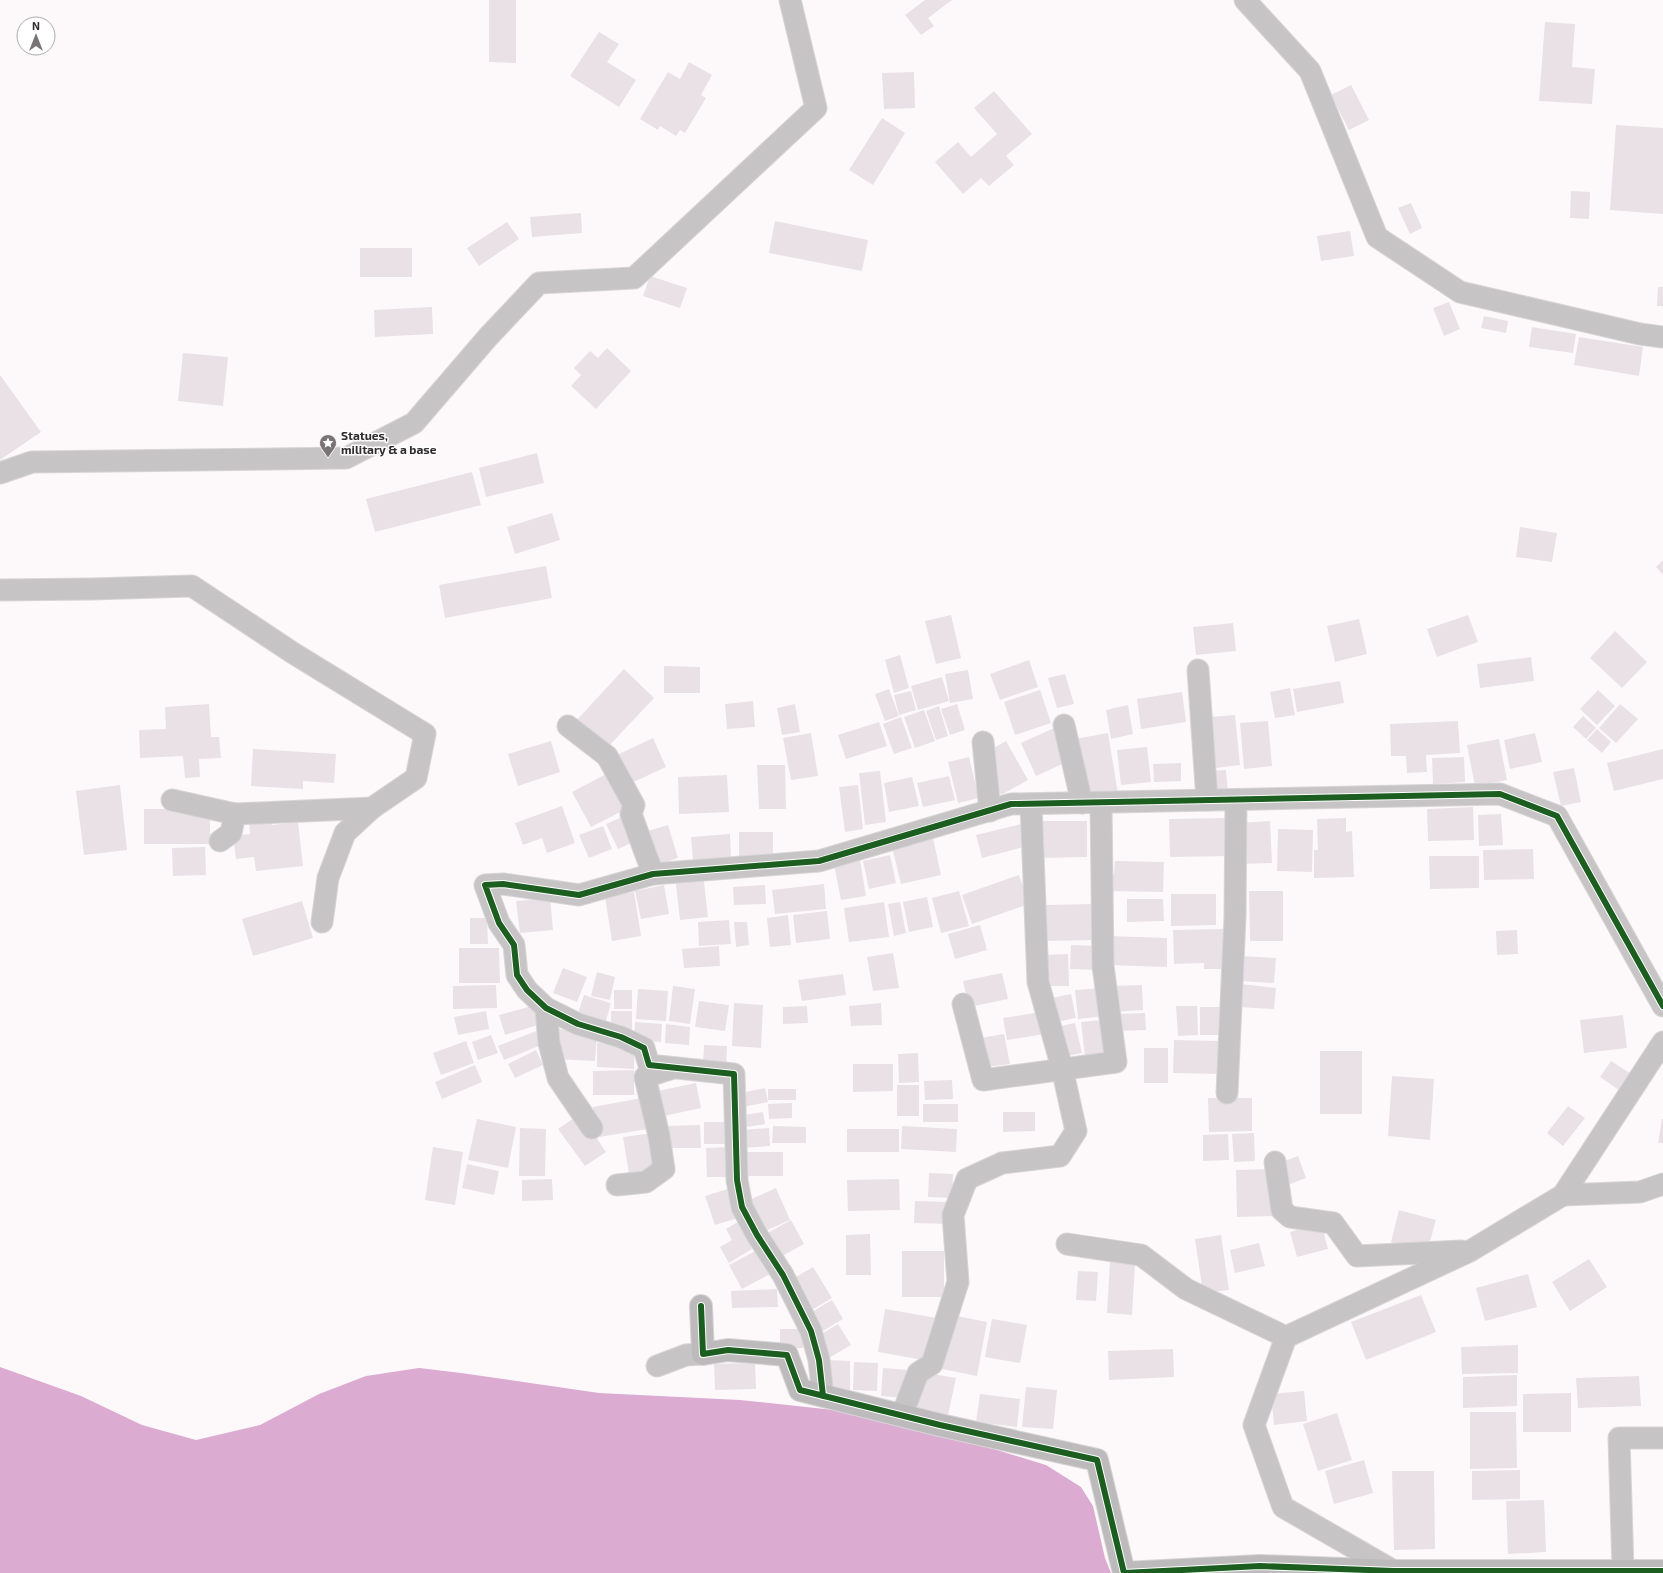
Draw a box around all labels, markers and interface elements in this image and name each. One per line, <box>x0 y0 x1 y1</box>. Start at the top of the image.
north arrow <box>16 16 56 56</box>
text: N <box>32 19 40 32</box>
place label: Statues, military & a base <box>341 428 437 457</box>
place icon: Statues, military & a base <box>318 433 338 458</box>

